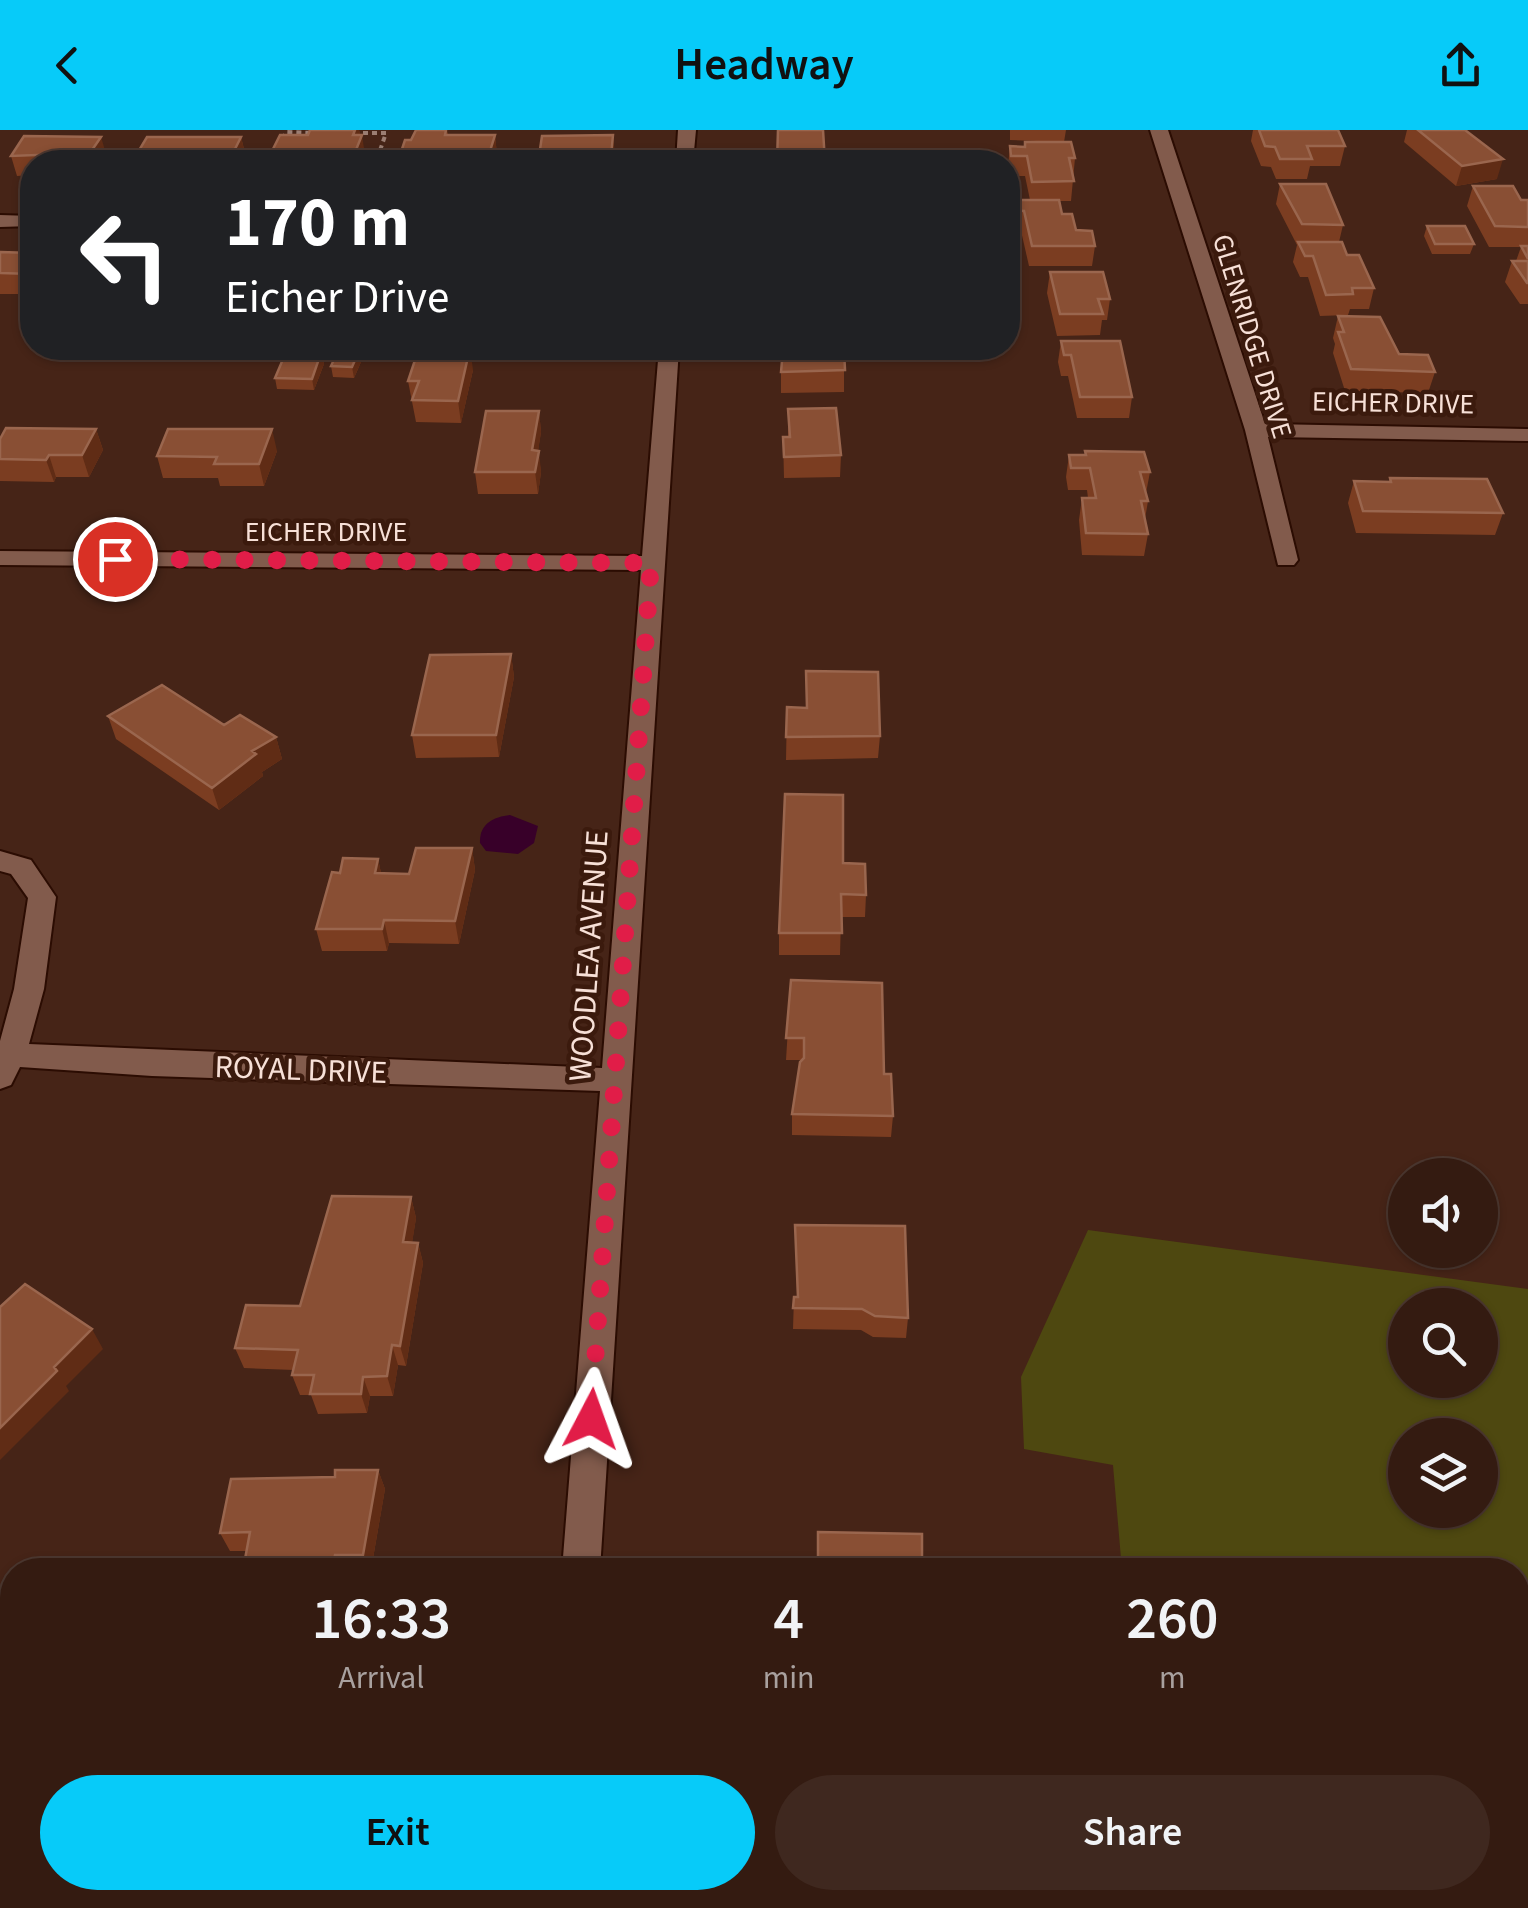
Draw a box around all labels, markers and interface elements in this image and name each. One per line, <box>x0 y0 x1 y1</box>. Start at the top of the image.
text: Headway <box>674 33 854 97</box>
icon: back <box>40 38 95 93</box>
icon: share <box>1433 38 1488 93</box>
text: 170 m <box>225 173 410 273</box>
icon: left <box>60 190 190 320</box>
street label: GLENRIDGE DRIVE <box>1202 229 1302 443</box>
text: Eicher Drive <box>225 266 449 330</box>
street label: EICHER DRIVE <box>1311 382 1474 424</box>
street label: EICHER DRIVE <box>245 512 407 552</box>
pin <box>73 517 158 602</box>
icon: arrive <box>88 532 143 587</box>
street label: WOODLEA AVENUE <box>557 829 621 1083</box>
street label: ROYAL DRIVE <box>214 1044 388 1096</box>
map controls <box>1388 1158 1498 1528</box>
button: sound <box>1388 1158 1498 1268</box>
button: search <box>1388 1288 1498 1398</box>
position arrow <box>539 1367 643 1471</box>
button: layers <box>1388 1418 1498 1528</box>
text: 16:33 <box>312 1577 451 1662</box>
text: 4 <box>773 1577 804 1662</box>
text: 260 <box>1126 1577 1218 1662</box>
text: Arrival <box>338 1655 424 1701</box>
text: min <box>763 1655 815 1701</box>
text: m <box>1159 1655 1186 1701</box>
button: Exit <box>40 1775 755 1890</box>
button: Share <box>775 1775 1490 1890</box>

